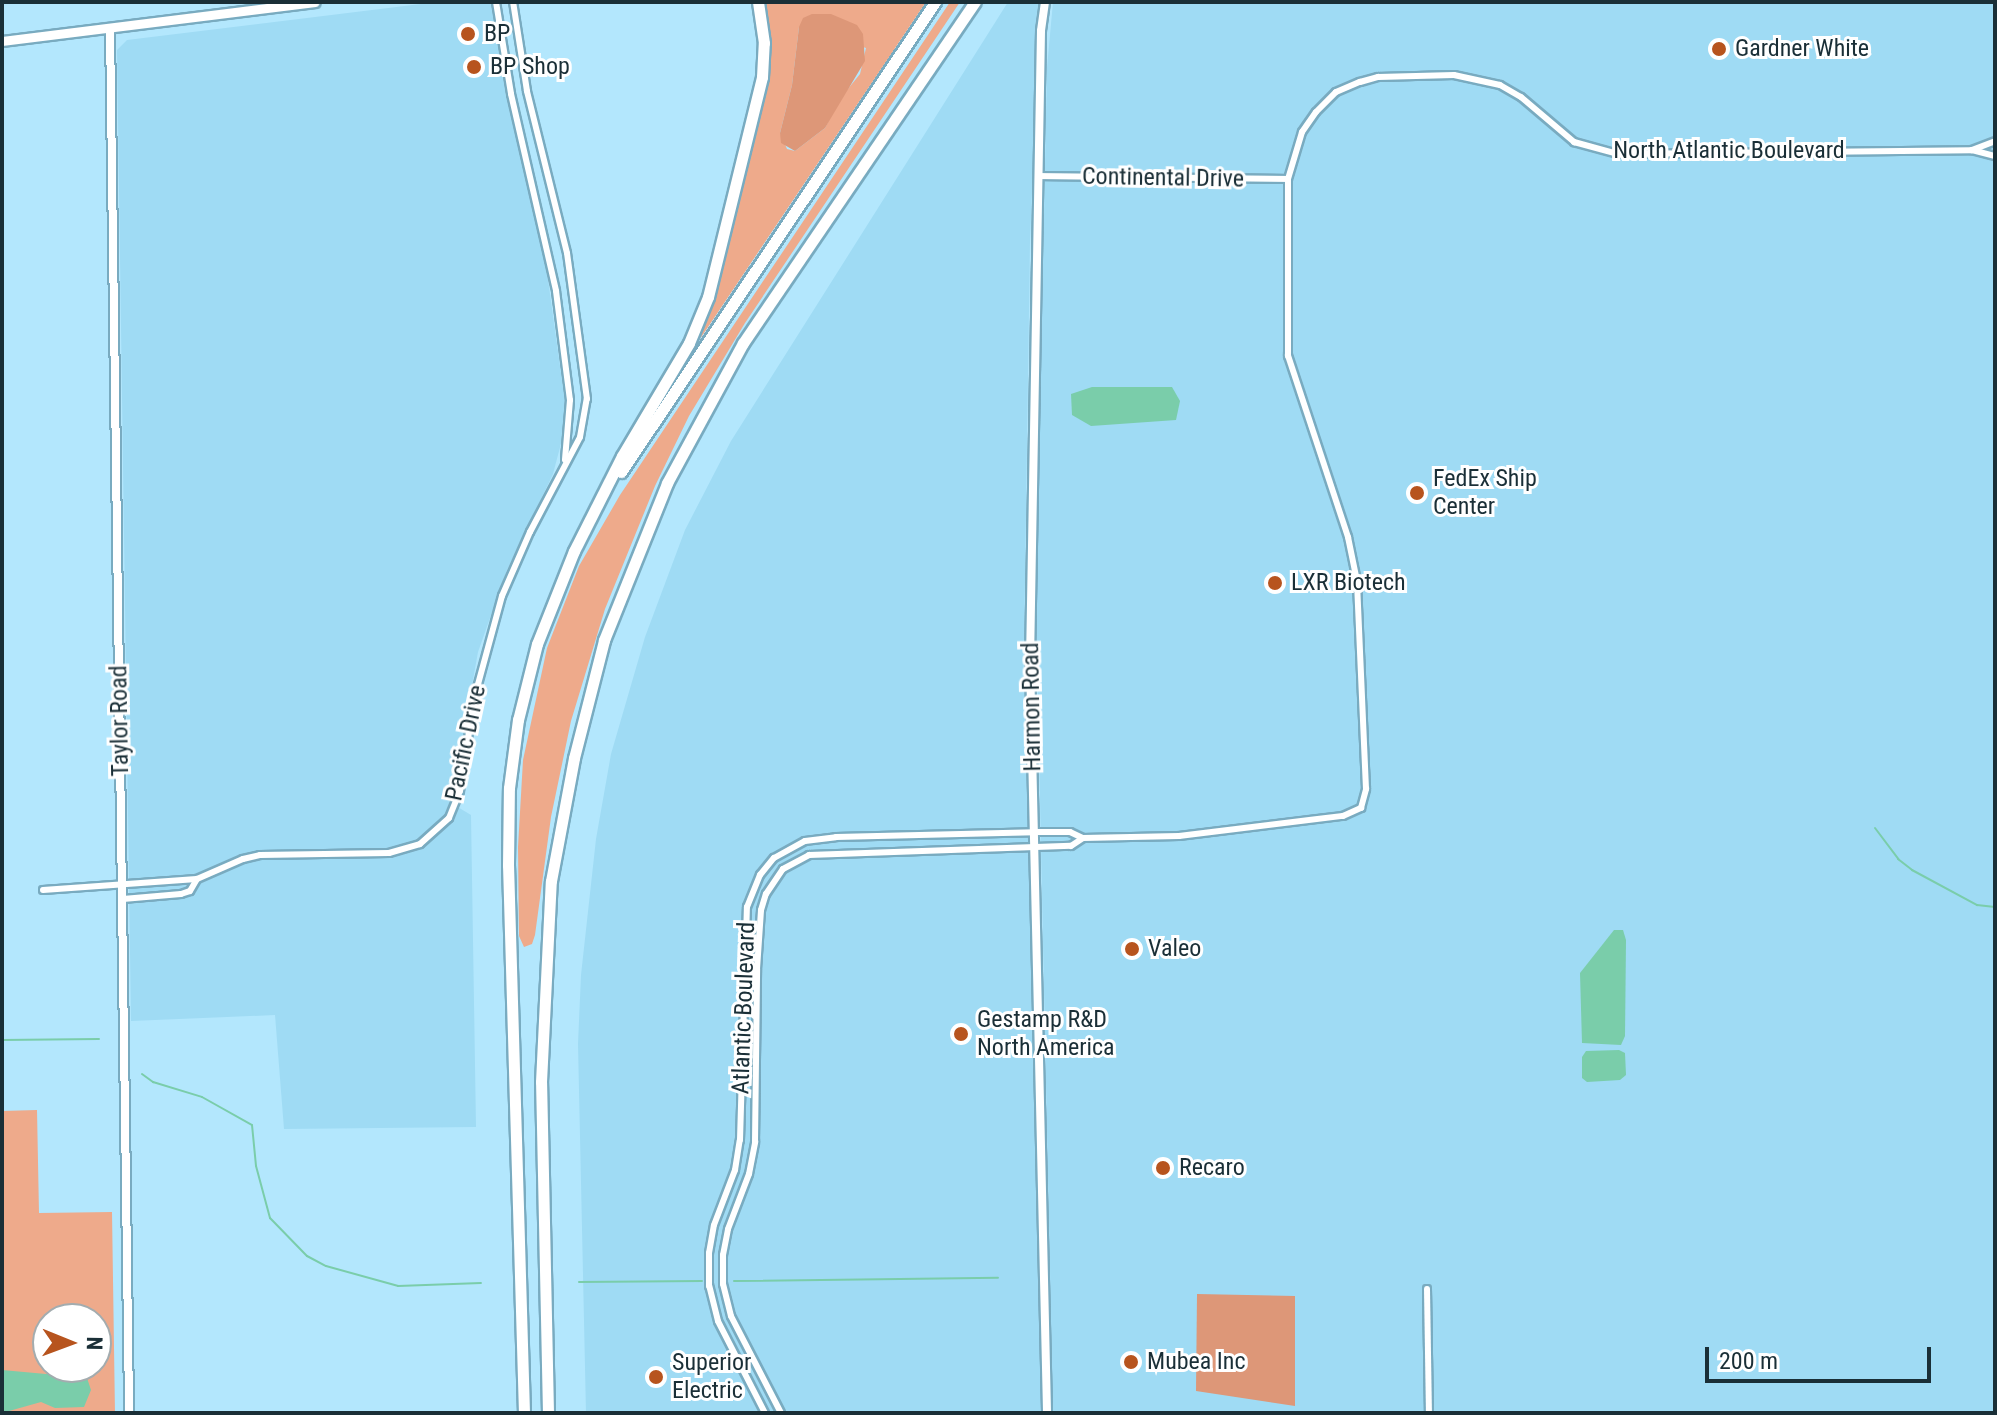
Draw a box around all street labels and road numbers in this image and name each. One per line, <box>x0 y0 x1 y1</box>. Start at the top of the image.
street label: North Atlantic Boulevard <box>1613 137 1845 165</box>
street label: Continental Drive <box>1082 162 1244 194</box>
street label: Harmon Road <box>1016 642 1048 772</box>
street label: Taylor Road <box>105 665 135 777</box>
street label: Pacific Drive <box>440 683 492 803</box>
street label: Atlantic Boulevard <box>727 921 761 1095</box>

